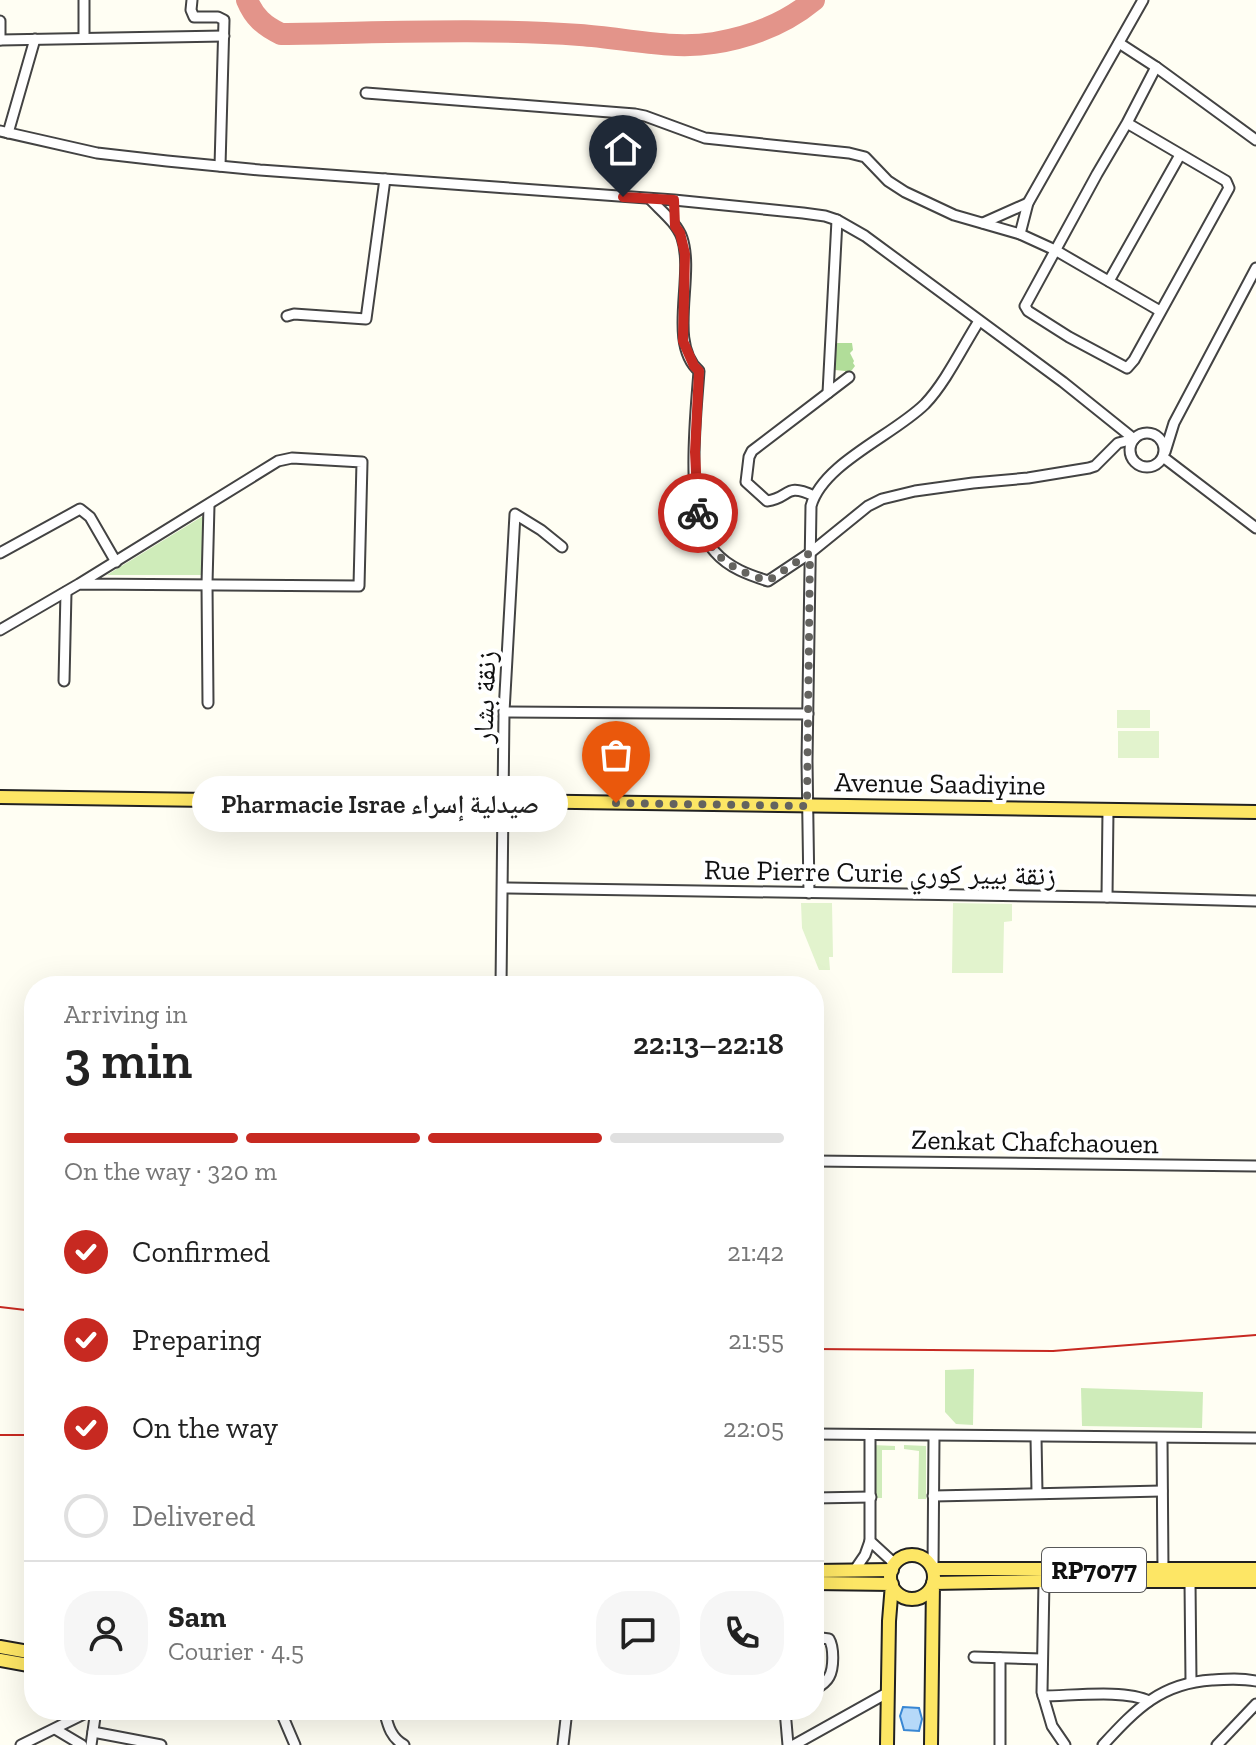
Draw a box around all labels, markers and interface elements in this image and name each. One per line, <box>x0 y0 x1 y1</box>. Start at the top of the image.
pin <box>589 115 657 197</box>
icon: home <box>601 127 645 171</box>
courier <box>658 473 738 553</box>
icon: bike <box>676 491 720 535</box>
street label: زنقة بشار <box>466 650 503 745</box>
pin <box>582 721 650 803</box>
icon: bag <box>594 733 638 777</box>
street label: Avenue Saadiyine <box>834 765 1046 802</box>
callout: Pharmacie Israe صيدلية إسراء <box>192 775 568 831</box>
text: Pharmacie Israe صيدلية إسراء <box>221 788 539 820</box>
street label: Rue Pierre Curie زنقة بيير كوري <box>703 853 1056 898</box>
text: Arriving in <box>64 998 187 1030</box>
text: 22:13–22:18 <box>633 1026 784 1062</box>
text: 3 min <box>64 1029 192 1091</box>
street label: Zenkat Chafchaouen <box>911 1123 1159 1160</box>
text: On the way · 320 m <box>64 1155 277 1187</box>
icon: check <box>64 1230 108 1274</box>
text: Confirmed <box>132 1234 270 1270</box>
text: 21:42 <box>727 1236 784 1268</box>
icon: check <box>64 1318 108 1362</box>
text: Preparing <box>132 1322 262 1358</box>
text: 21:55 <box>728 1324 784 1356</box>
icon: check <box>64 1406 108 1450</box>
text: On the way <box>132 1410 278 1446</box>
text: 22:05 <box>723 1412 784 1444</box>
text: Delivered <box>132 1498 255 1534</box>
road number: RP7077 <box>1042 1548 1146 1592</box>
button: person <box>64 1591 148 1675</box>
button: chat <box>596 1591 680 1675</box>
button: phone <box>700 1591 784 1675</box>
text: Sam <box>168 1599 226 1635</box>
text: Courier · 4.5 <box>168 1635 304 1667</box>

